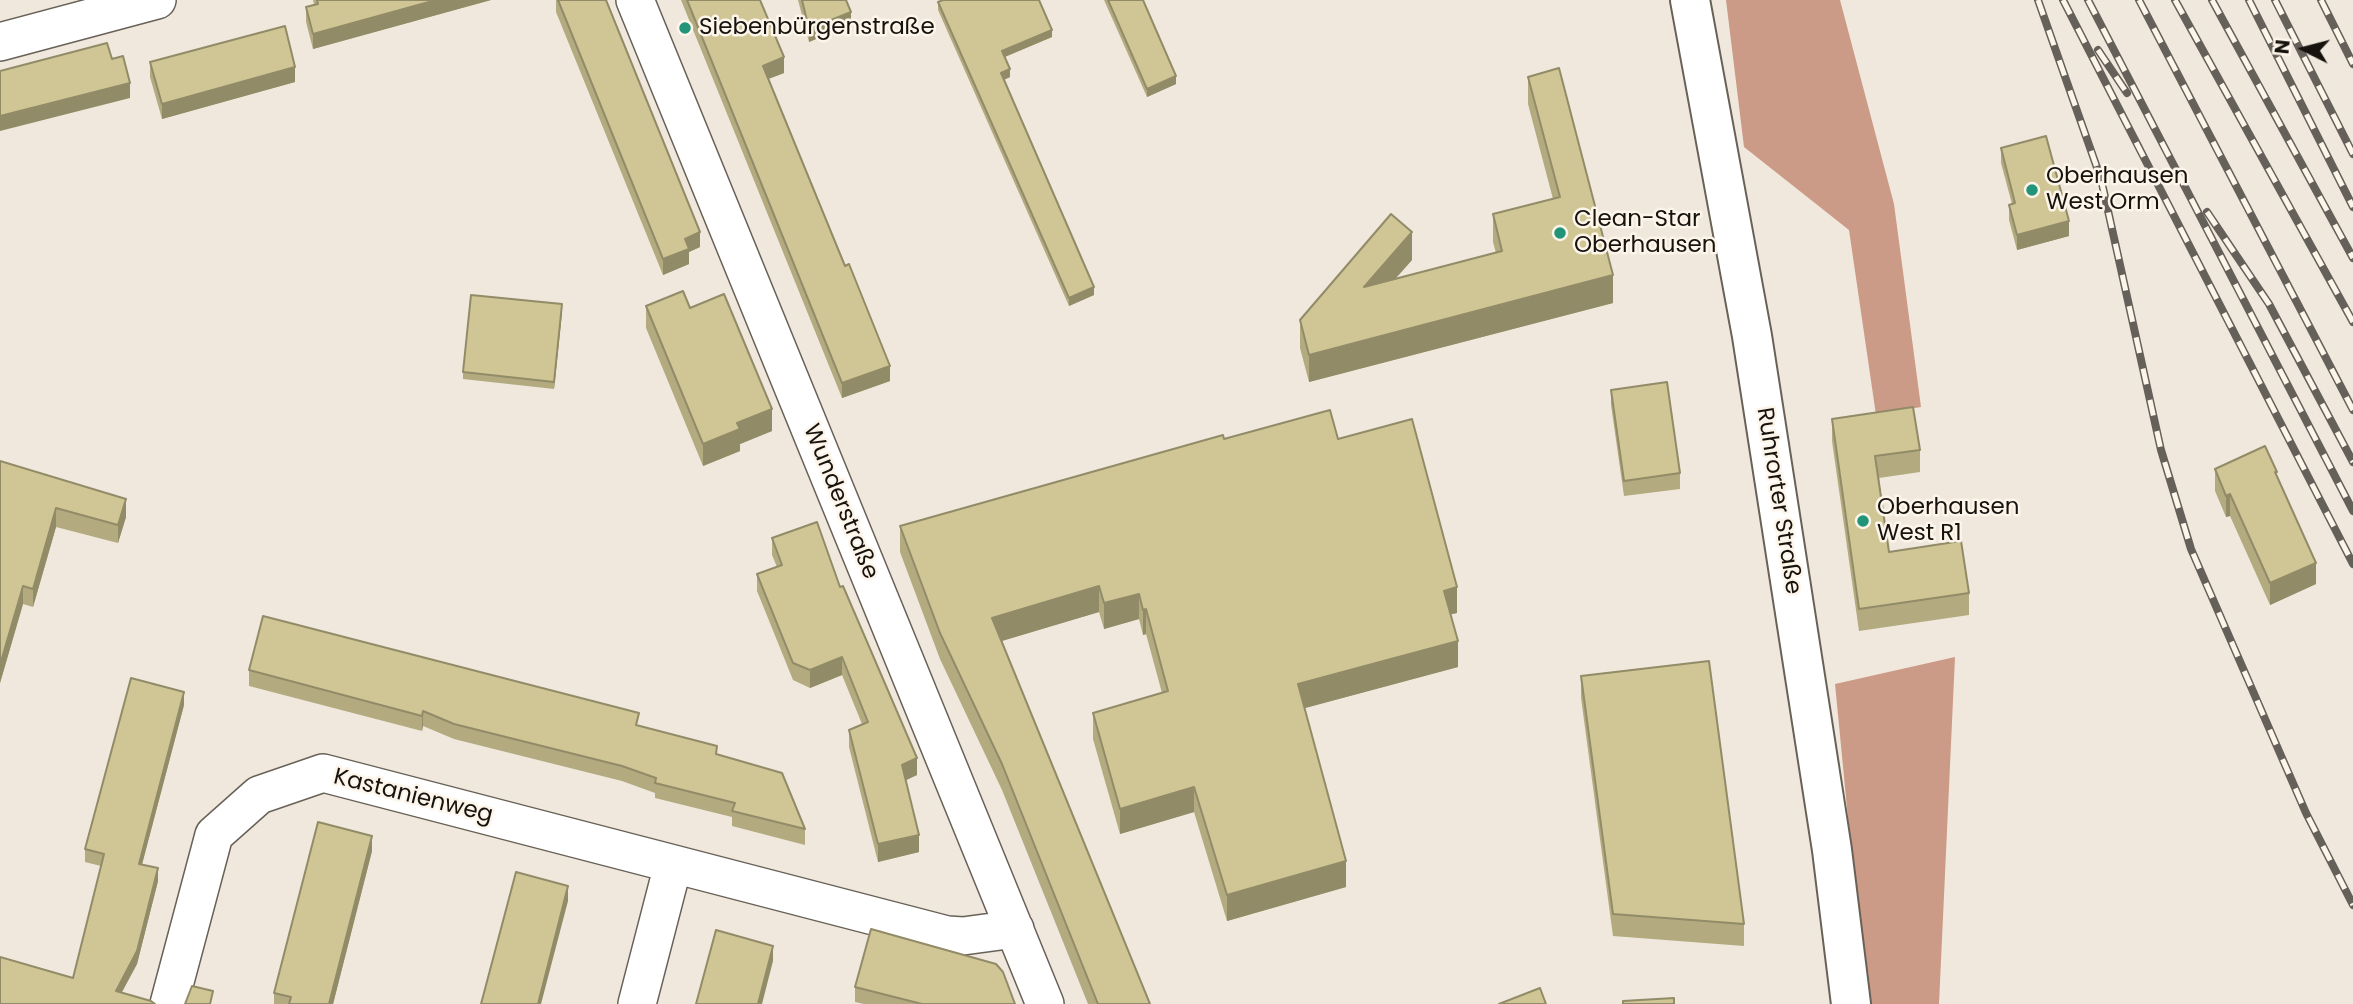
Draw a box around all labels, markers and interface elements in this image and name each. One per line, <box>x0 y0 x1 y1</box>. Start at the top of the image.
place label: Siebenbürgenstraße <box>699 14 935 42</box>
north arrow <box>2269 14 2339 84</box>
marker: Siebenbürgenstraße <box>677 20 693 36</box>
text: N <box>2268 38 2297 55</box>
place label: Oberhausen West Orm <box>2046 163 2188 217</box>
marker: Oberhausen West Orm <box>2024 182 2040 198</box>
place label: Clean-Star Oberhausen <box>1574 206 1716 260</box>
marker: Clean-Star Oberhausen <box>1552 225 1568 241</box>
street label: Ruhrorter Straße <box>1750 406 1806 596</box>
street label: Wunderstraße <box>796 420 884 584</box>
place label: Oberhausen West R1 <box>1877 494 2019 548</box>
marker: Oberhausen West R1 <box>1855 513 1871 529</box>
street label: Kastanienweg <box>330 764 496 830</box>

